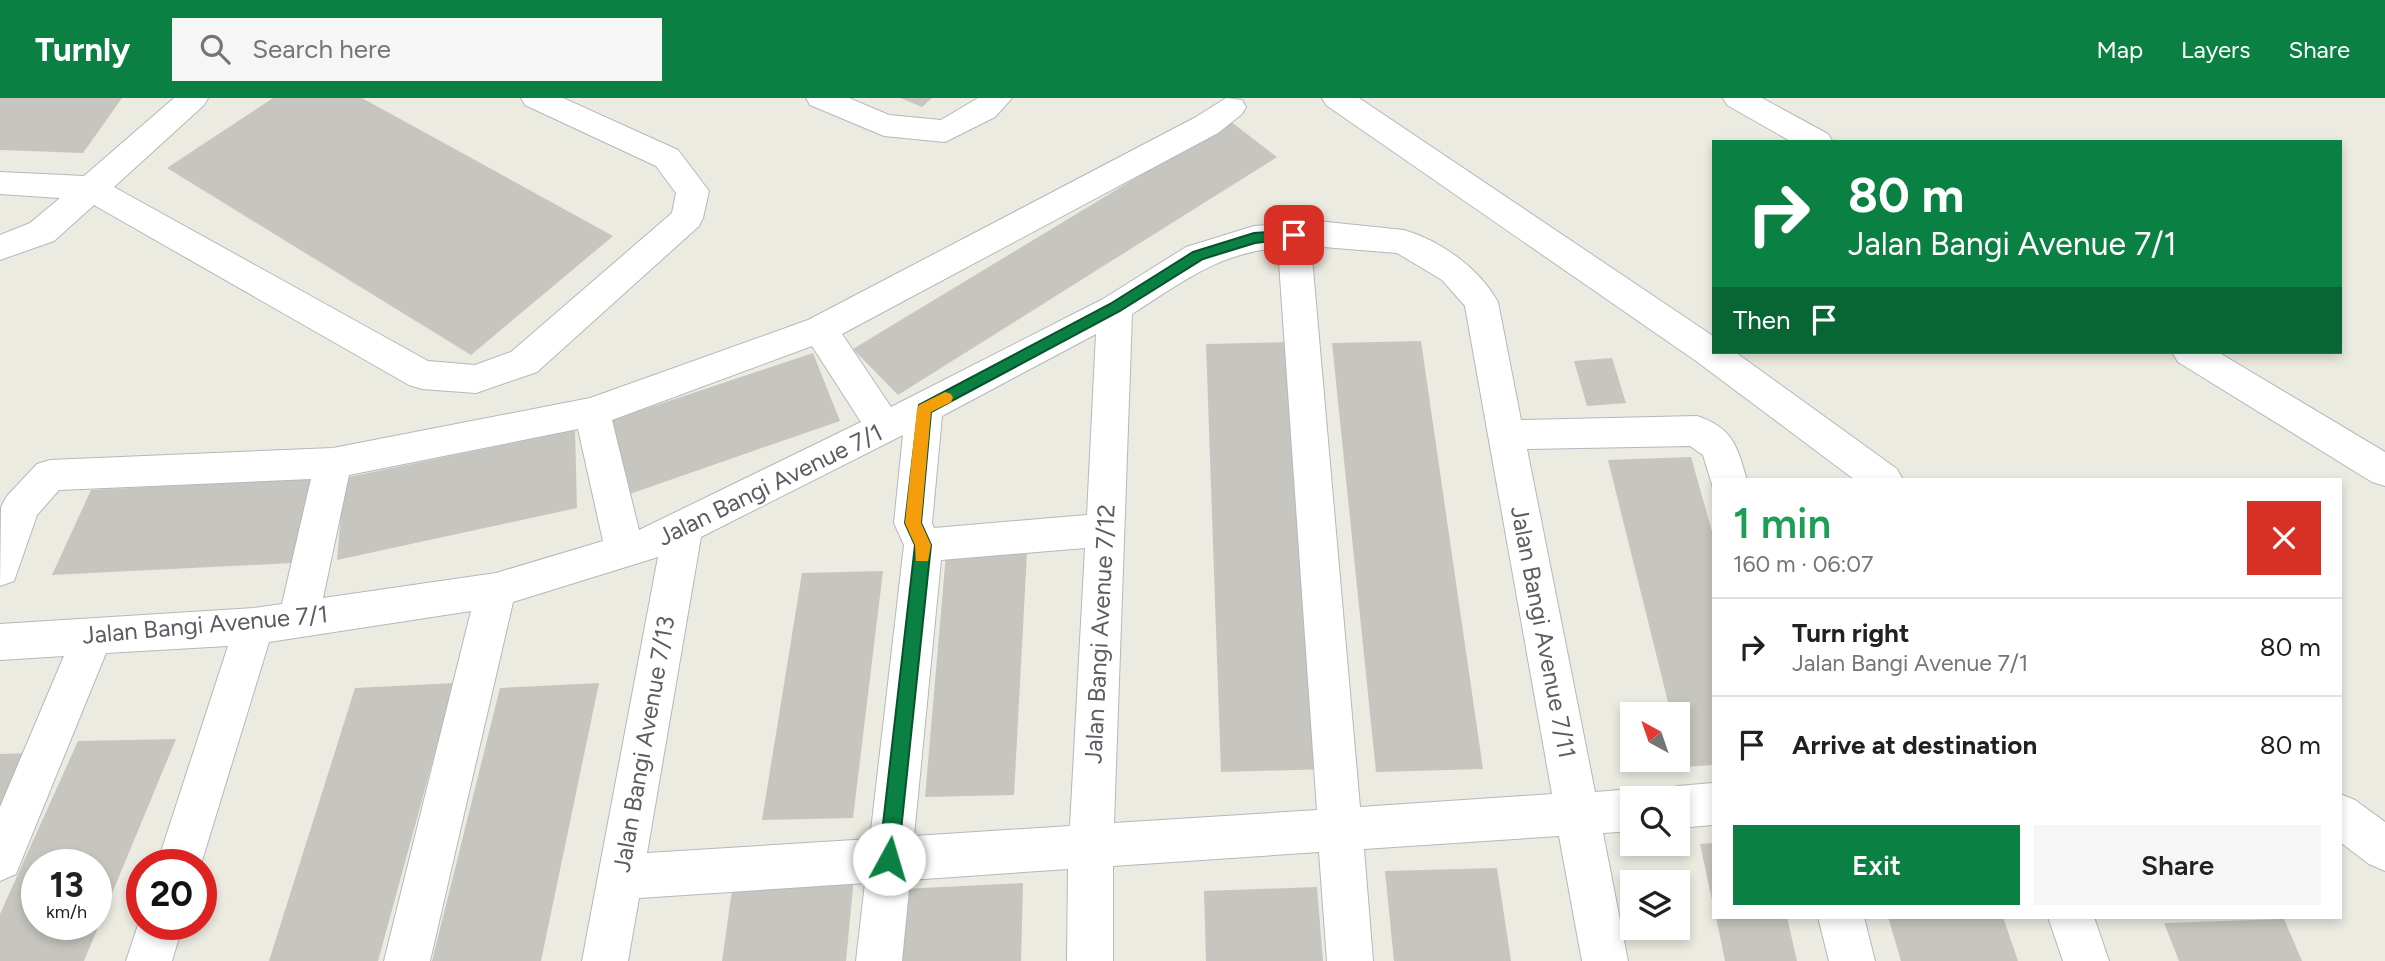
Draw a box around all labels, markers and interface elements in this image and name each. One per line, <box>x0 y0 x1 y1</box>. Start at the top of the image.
search box <box>172 18 662 81</box>
text: Turnly <box>35 30 130 69</box>
icon: search <box>196 30 234 68</box>
text: Search here <box>252 33 391 65</box>
text: Map <box>2096 35 2143 64</box>
text: Layers <box>2181 35 2250 64</box>
text: Share <box>2288 35 2350 64</box>
text: 80 m <box>1848 165 1964 224</box>
icon: right <box>1733 168 1824 259</box>
pin <box>1264 205 1324 265</box>
icon: arrive <box>1275 216 1313 254</box>
text: Jalan Bangi Avenue 7/1 <box>1848 225 2177 263</box>
icon: arrive <box>1805 301 1843 339</box>
text: Then <box>1733 304 1791 336</box>
street label: Jalan Bangi Avenue 7/1 <box>653 417 887 552</box>
text: 1 min <box>1733 498 1831 549</box>
button: close <box>2247 501 2321 575</box>
street label: Jalan Bangi Avenue 7/12 <box>1078 503 1121 765</box>
street label: Jalan Bangi Avenue 7/11 <box>1505 503 1582 761</box>
text: 160 m · 06:07 <box>1733 550 1873 578</box>
street label: Jalan Bangi Avenue 7/1 <box>81 599 329 650</box>
street label: Jalan Bangi Avenue 7/13 <box>607 614 680 874</box>
text: Turn right <box>1792 617 1909 649</box>
icon: right <box>1733 628 1771 666</box>
text: 80 m <box>2260 631 2321 663</box>
text: Jalan Bangi Avenue 7/1 <box>1792 649 2028 677</box>
north arrow <box>1620 702 1690 772</box>
map controls <box>1620 702 1690 940</box>
icon: arrive <box>1733 726 1771 764</box>
text: Arrive at destination <box>1792 729 2037 761</box>
text: 80 m <box>2260 729 2321 761</box>
button: search <box>1620 786 1690 856</box>
position arrow <box>852 822 926 896</box>
button: Exit <box>1733 825 2020 905</box>
button: Share <box>2034 825 2321 905</box>
speed limit sign: 20 <box>126 849 217 940</box>
text: 13 <box>49 864 84 906</box>
button: layers <box>1620 870 1690 940</box>
text: km/h <box>46 901 87 923</box>

